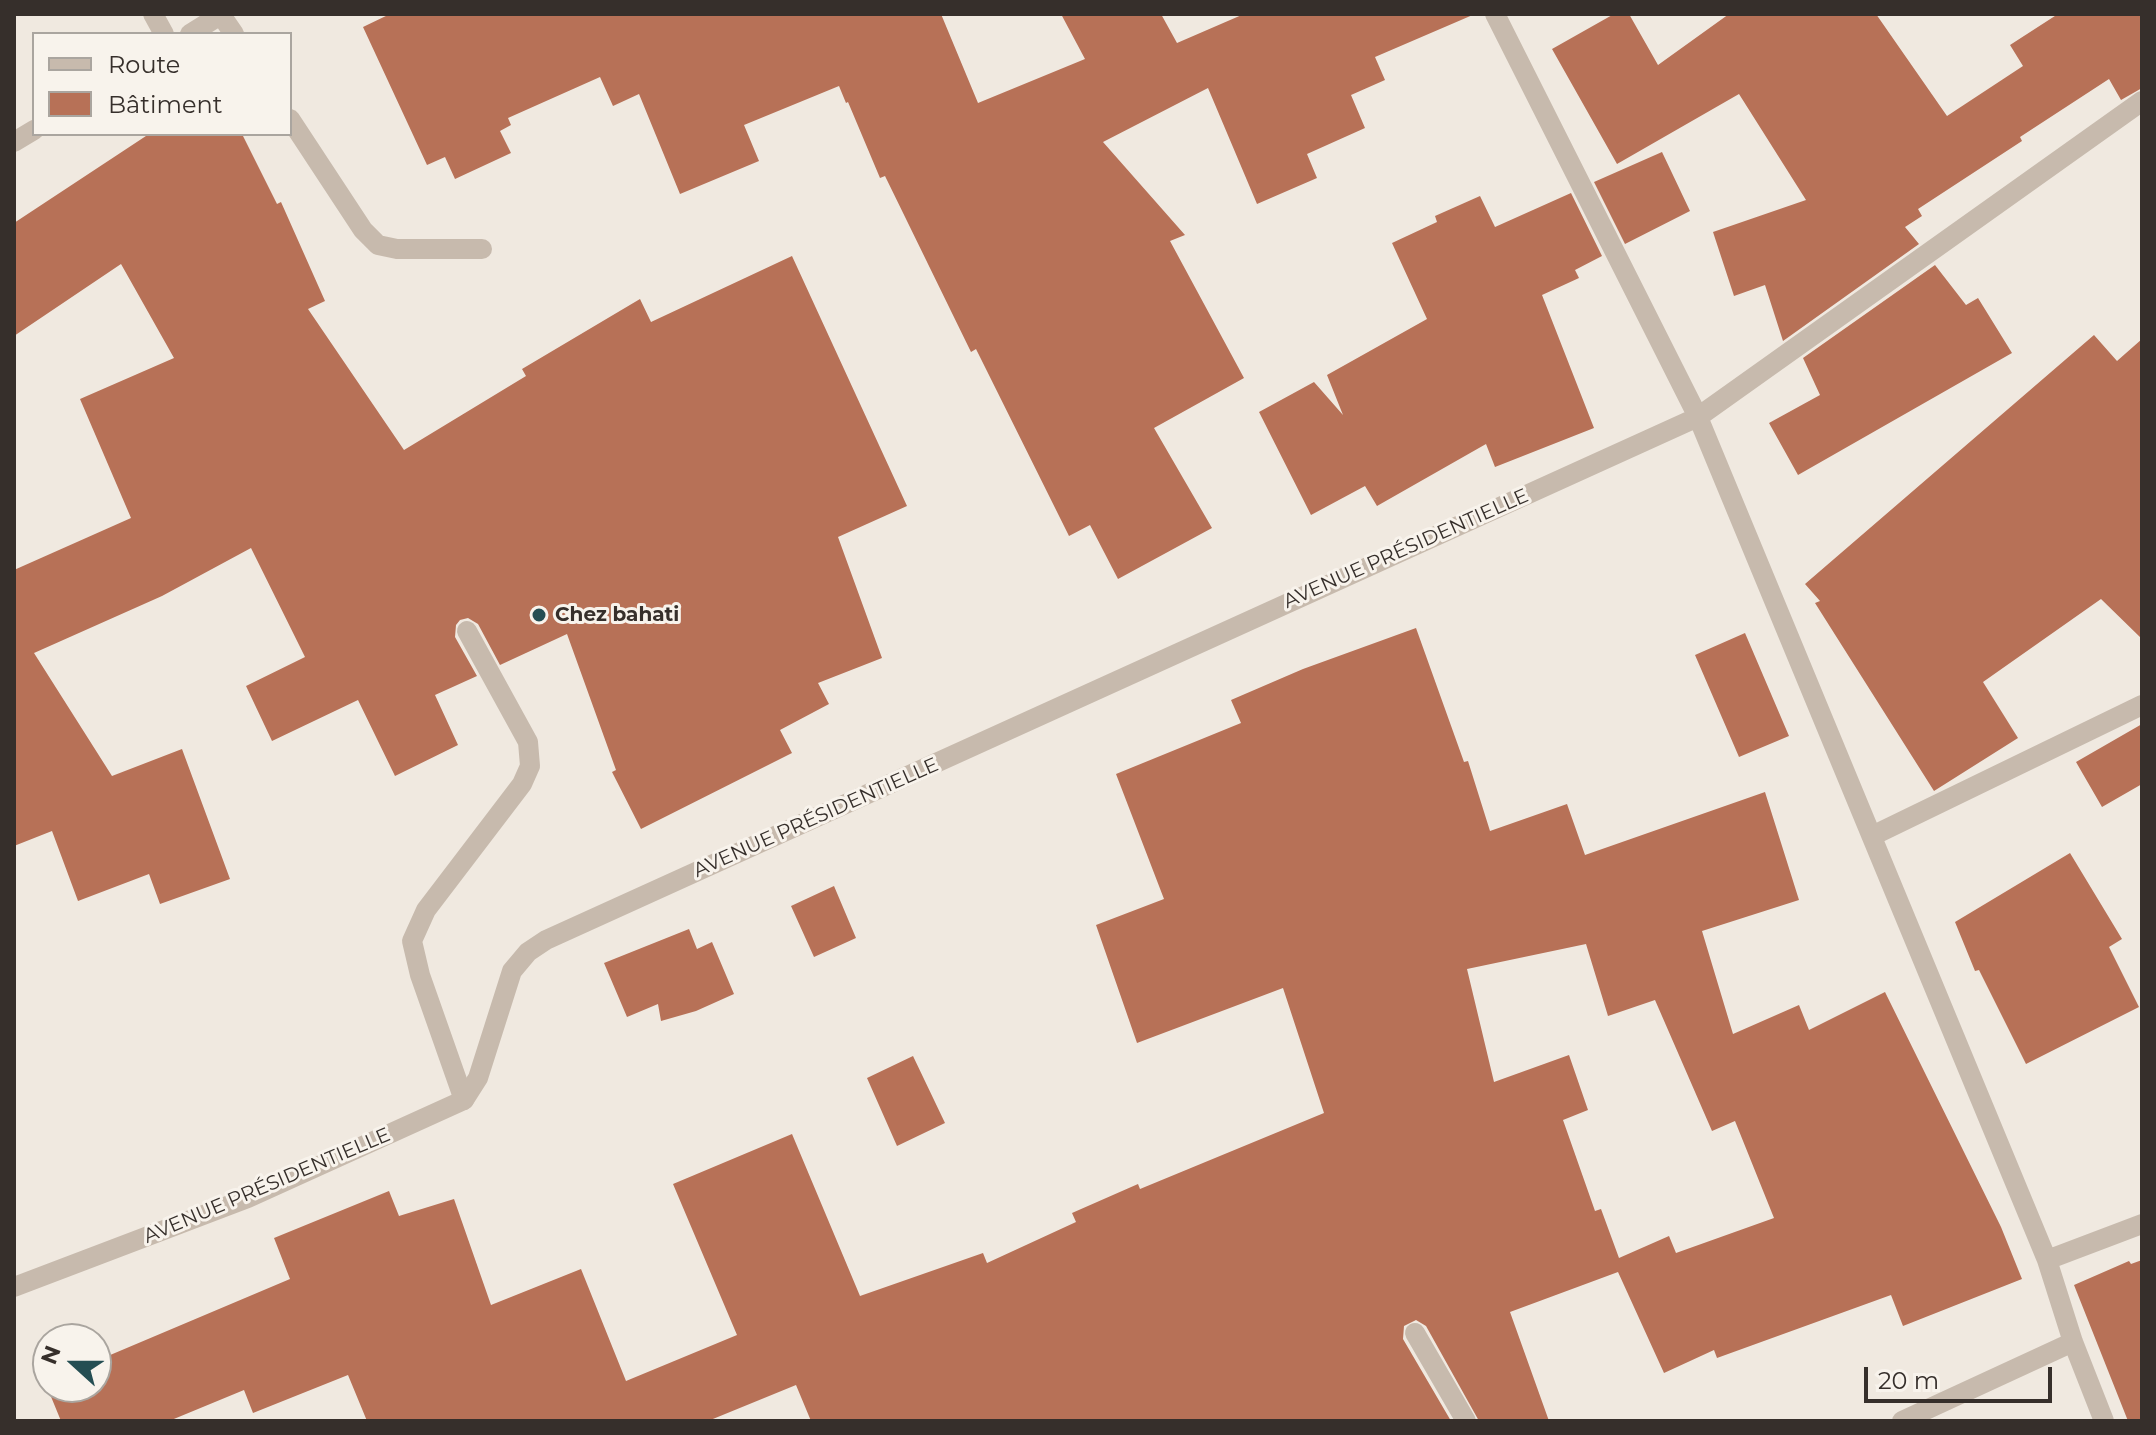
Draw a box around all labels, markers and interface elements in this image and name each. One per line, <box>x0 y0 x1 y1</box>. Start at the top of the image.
legend <box>32 32 292 136</box>
text: Route <box>108 50 180 79</box>
text: Bâtiment <box>108 90 222 119</box>
street label: AVENUE PRÉSIDENTIELLE <box>1280 484 1532 614</box>
place label: Chez bahati <box>555 603 679 627</box>
marker: Chez bahati <box>530 606 548 624</box>
street label: AVENUE PRÉSIDENTIELLE <box>690 753 942 883</box>
street label: AVENUE PRÉSIDENTIELLE <box>140 1123 394 1249</box>
north arrow <box>32 1323 112 1403</box>
text: N <box>35 1342 67 1368</box>
scale bar <box>1868 1351 2056 1401</box>
text: 20 m <box>1878 1366 1939 1395</box>

